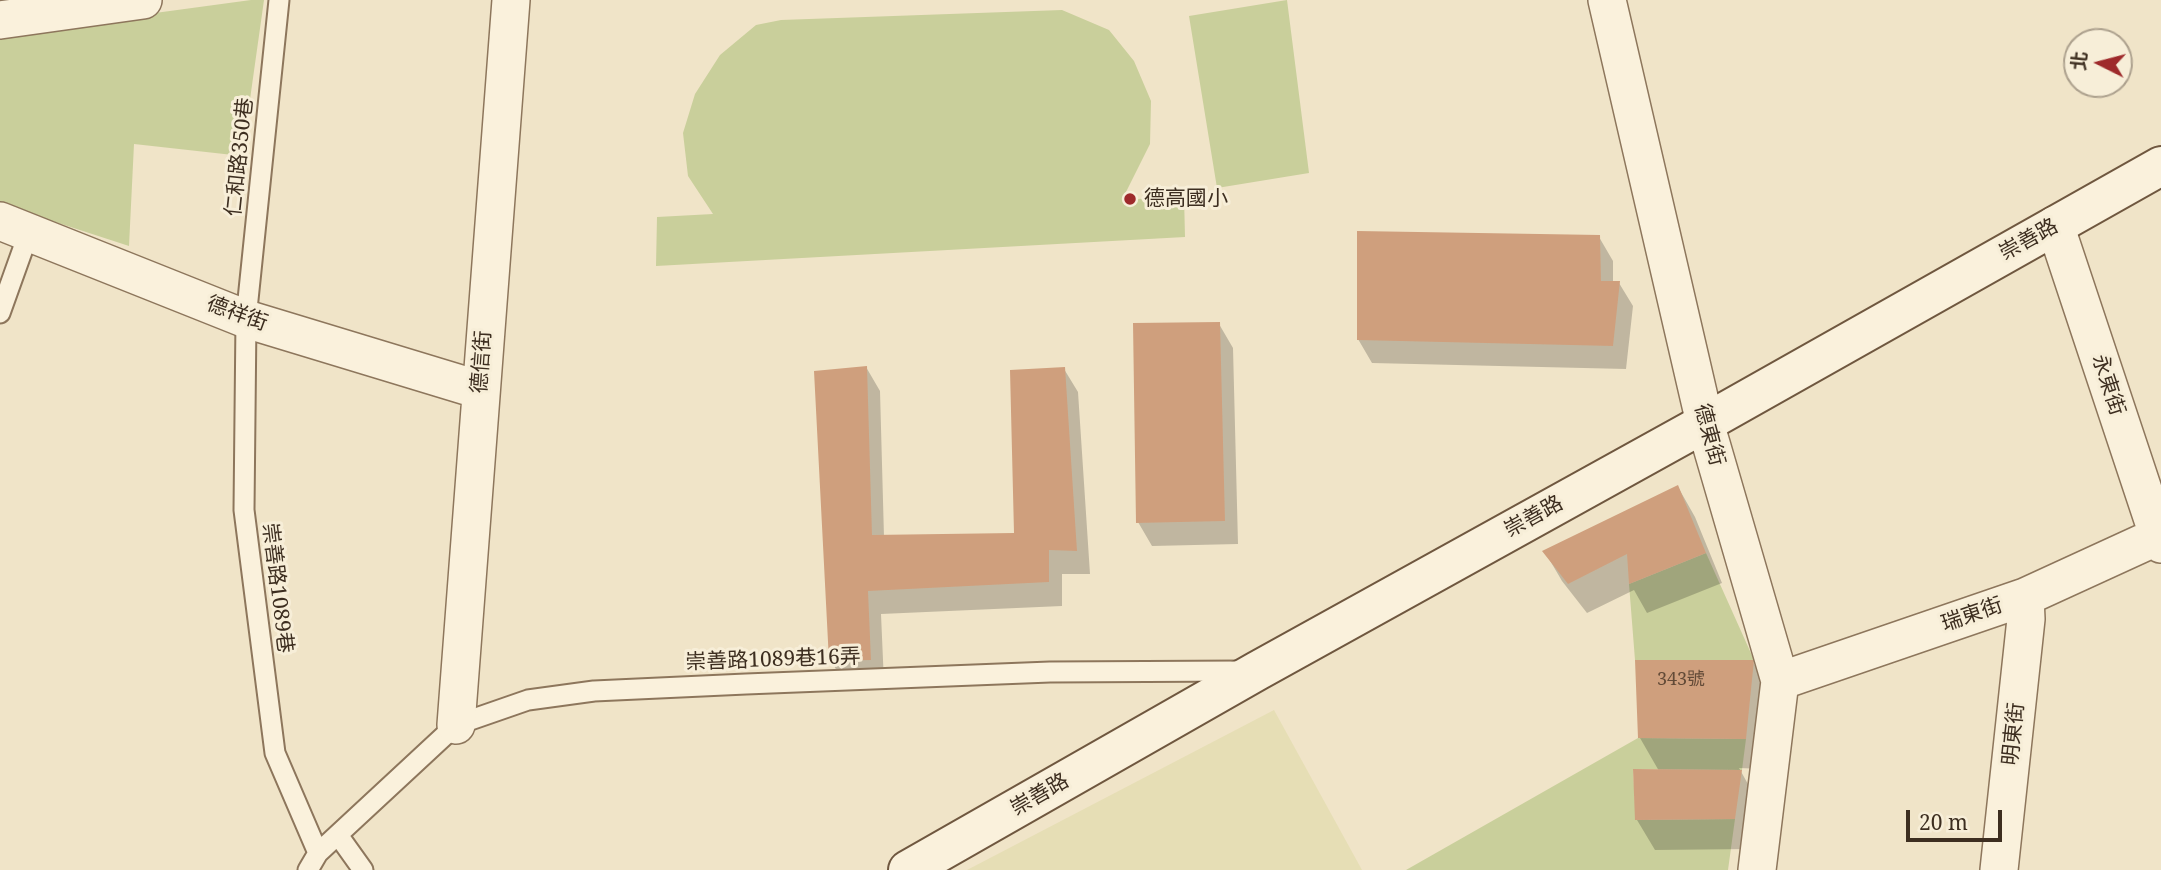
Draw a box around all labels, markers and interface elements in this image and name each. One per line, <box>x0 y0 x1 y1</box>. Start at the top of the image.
north arrow <box>2063 28 2133 98</box>
text: 北 <box>2065 50 2093 72</box>
street label: 仁和路350巷 <box>221 96 259 218</box>
place label: 德高國小 <box>1144 186 1228 212</box>
marker: 德高國小 <box>1122 191 1138 207</box>
street label: 崇善路 <box>1995 214 2063 266</box>
street label: 德祥街 <box>203 291 271 337</box>
street label: 德信街 <box>467 330 497 394</box>
street label: 永東街 <box>2086 351 2130 419</box>
street label: 德東街 <box>1689 401 1729 469</box>
street label: 崇善路 <box>1500 491 1568 543</box>
street label: 崇善路1089巷 <box>257 521 297 655</box>
street label: 瑞東街 <box>1938 593 2006 637</box>
street label: 崇善路1089巷16弄 <box>685 644 861 676</box>
house number: 343號 <box>1657 669 1705 691</box>
street label: 明東街 <box>1998 701 2030 767</box>
street label: 崇善路 <box>1006 768 1074 822</box>
scale bar <box>1909 796 2005 840</box>
text: 20 m <box>1919 808 1968 836</box>

